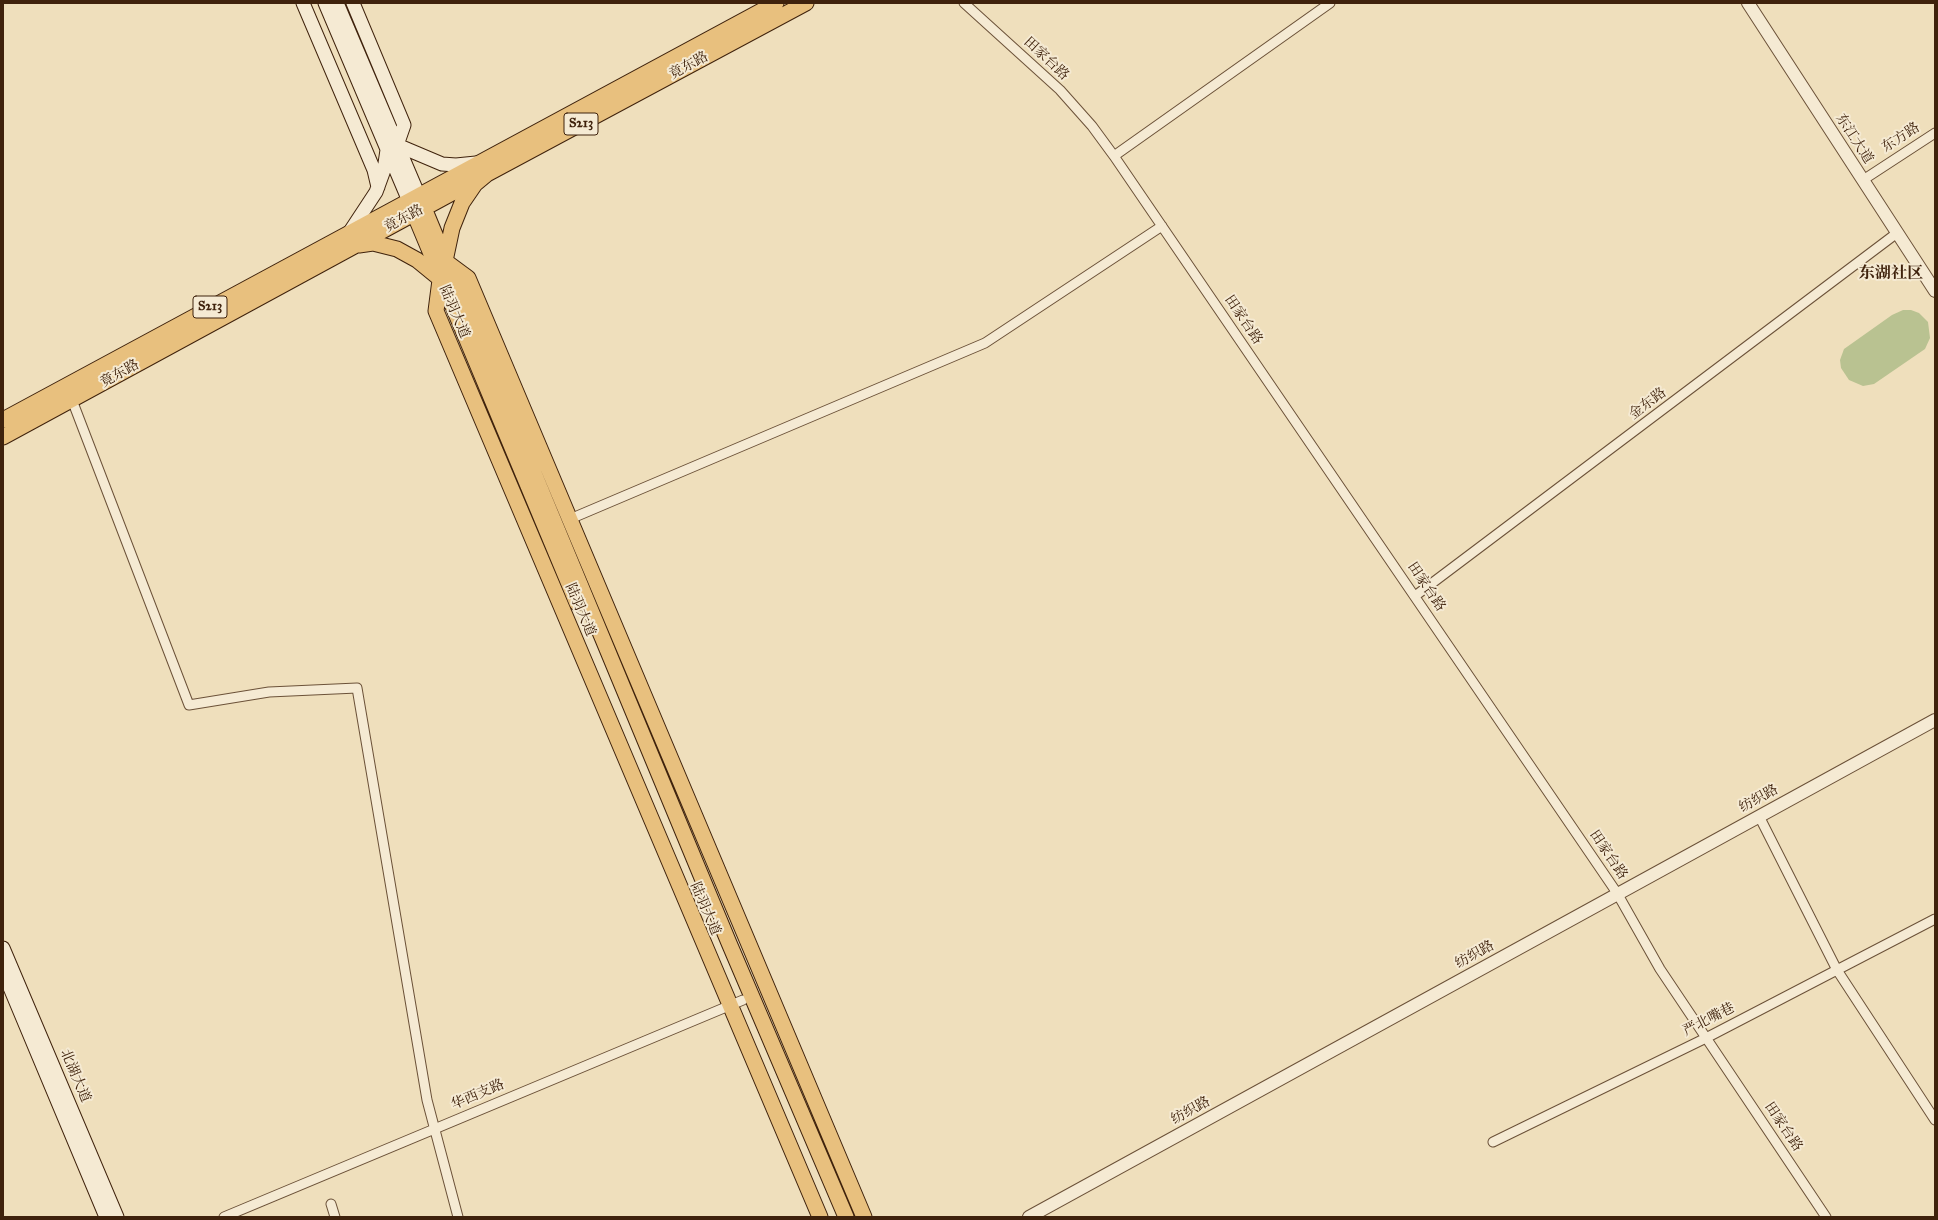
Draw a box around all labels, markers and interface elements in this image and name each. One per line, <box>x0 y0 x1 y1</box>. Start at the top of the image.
street label: 田家台路 <box>1020 34 1072 84</box>
street label: 竟东路 <box>667 49 711 83</box>
street label: 东江大道 <box>1832 111 1876 167</box>
road number: S213 <box>564 113 598 135</box>
street label: 东方路 <box>1879 120 1923 156</box>
street label: 竟东路 <box>382 202 426 236</box>
district label: 东湖社区 <box>1859 264 1923 284</box>
street label: 陆羽大道 <box>435 283 473 341</box>
street label: 田家台路 <box>1220 292 1266 348</box>
road number: S213 <box>193 296 227 318</box>
street label: 竟东路 <box>98 356 142 392</box>
street label: 金东路 <box>1626 385 1670 423</box>
street label: 田家台路 <box>1403 559 1449 615</box>
street label: 陆羽大道 <box>561 581 599 639</box>
street label: 纺织路 <box>1737 781 1781 817</box>
street label: 田家台路 <box>1585 827 1631 883</box>
street label: 陆羽大道 <box>686 880 724 938</box>
street label: 纺织路 <box>1453 937 1497 973</box>
street label: 严北嘴巷 <box>1680 1000 1738 1040</box>
street label: 北湖大道 <box>56 1047 94 1105</box>
street label: 华西支路 <box>449 1076 507 1114</box>
street label: 纺织路 <box>1169 1093 1213 1129</box>
street label: 田家台路 <box>1760 1099 1806 1155</box>

